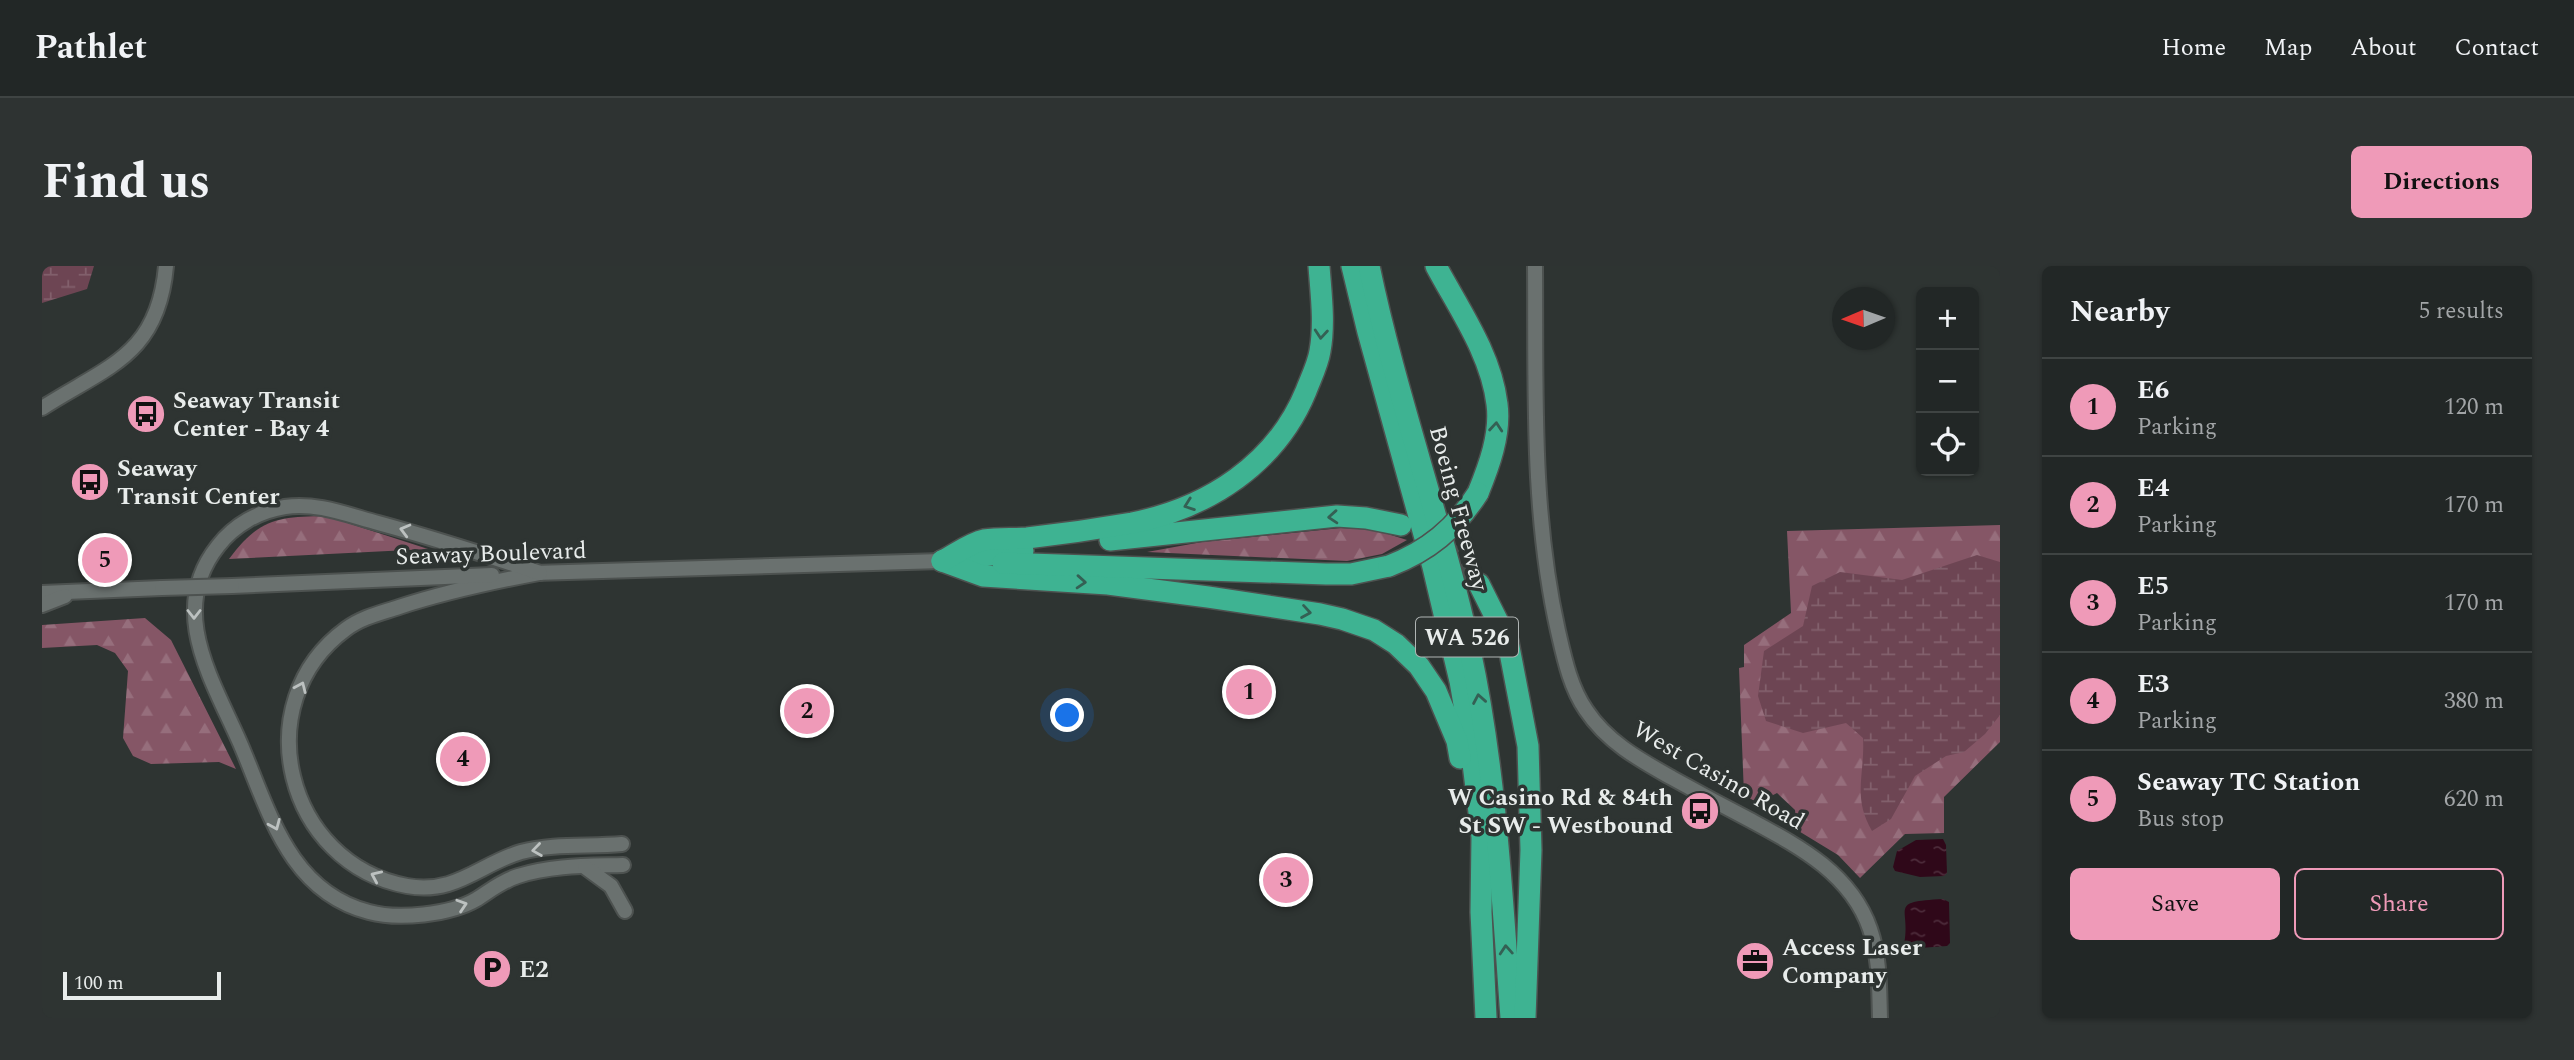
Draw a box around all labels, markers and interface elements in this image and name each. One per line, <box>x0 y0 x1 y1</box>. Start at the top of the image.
text: Pathlet <box>35 23 147 73</box>
text: Home <box>2161 30 2226 66</box>
text: Map <box>2264 30 2312 66</box>
text: About <box>2350 30 2416 66</box>
text: Contact <box>2454 30 2539 66</box>
text: Find us <box>42 145 210 220</box>
button: Directions <box>2351 146 2532 218</box>
north arrow <box>1832 287 1895 350</box>
map controls <box>1916 287 1979 476</box>
button: + <box>1916 287 1979 350</box>
text: Nearby <box>2070 289 2169 335</box>
text: 5 results <box>2419 294 2504 329</box>
one-way arrow <box>1314 329 1329 340</box>
button: − <box>1916 350 1979 413</box>
text: E6 <box>2137 370 2169 410</box>
place label: Seaway Transit Center - Bay 4 <box>173 383 340 447</box>
text: 1 <box>2087 390 2099 425</box>
text: 120 m <box>2444 390 2504 425</box>
bus stop icon: Seaway Transit Center - Bay 4 <box>125 393 167 435</box>
text: Parking <box>2137 410 2217 445</box>
button: locate <box>1916 413 1979 476</box>
street label: Boeing Freeway <box>1419 422 1498 596</box>
one-way arrow <box>1488 422 1503 433</box>
place label: Seaway Transit Center <box>117 451 280 515</box>
bus stop icon: Seaway Transit Center <box>69 461 111 503</box>
text: E4 <box>2137 468 2169 508</box>
text: 2 <box>2087 488 2099 523</box>
text: 170 m <box>2444 488 2504 523</box>
one-way arrow <box>1184 497 1196 511</box>
text: Parking <box>2137 508 2217 543</box>
one-way arrow <box>1327 510 1338 525</box>
one-way arrow <box>399 524 411 539</box>
street label: Seaway Boulevard <box>395 533 587 575</box>
pin: 5 <box>82 534 128 586</box>
text: E5 <box>2137 566 2169 606</box>
one-way arrow <box>1075 574 1086 589</box>
text: 3 <box>2087 586 2099 621</box>
text: 170 m <box>2444 586 2504 621</box>
one-way arrow <box>1300 604 1312 619</box>
text: Parking <box>2137 606 2217 641</box>
one-way arrow <box>186 609 202 620</box>
road number: WA 526 <box>1416 618 1518 656</box>
text: E3 <box>2137 664 2169 704</box>
pin: 1 <box>1226 666 1272 718</box>
one-way arrow <box>293 681 307 694</box>
text: 4 <box>2087 684 2099 719</box>
text: 380 m <box>2444 684 2504 719</box>
pin: 2 <box>784 685 830 737</box>
one-way arrow <box>1472 694 1487 705</box>
your location <box>1050 698 1084 732</box>
text: Parking <box>2137 704 2217 739</box>
street label: West Casino Road <box>1626 712 1811 840</box>
pin: 4 <box>440 733 486 785</box>
text: Seaway TC Station <box>2137 762 2360 802</box>
place label: W Casino Rd & 84th St SW - Westbound <box>1447 780 1673 844</box>
text: 5 <box>2087 782 2099 817</box>
text: 620 m <box>2444 782 2504 817</box>
bus stop icon: W Casino Rd & 84th St SW - Westbound <box>1679 790 1721 832</box>
text: Bus stop <box>2137 802 2224 837</box>
one-way arrow <box>267 818 281 830</box>
one-way arrow <box>532 842 543 857</box>
pin: 3 <box>1263 854 1309 906</box>
button: Save <box>2070 868 2280 940</box>
button: Share <box>2294 868 2504 940</box>
one-way arrow <box>371 870 383 884</box>
one-way arrow <box>455 898 467 913</box>
place label: Access Laser Company <box>1782 930 1923 994</box>
office icon: Access Laser Company <box>1734 940 1776 982</box>
one-way arrow <box>1499 944 1514 955</box>
parking icon: E2 <box>471 948 513 990</box>
place label: E2 <box>519 952 549 988</box>
scale bar <box>63 969 220 1001</box>
text: 100 m <box>74 969 124 998</box>

